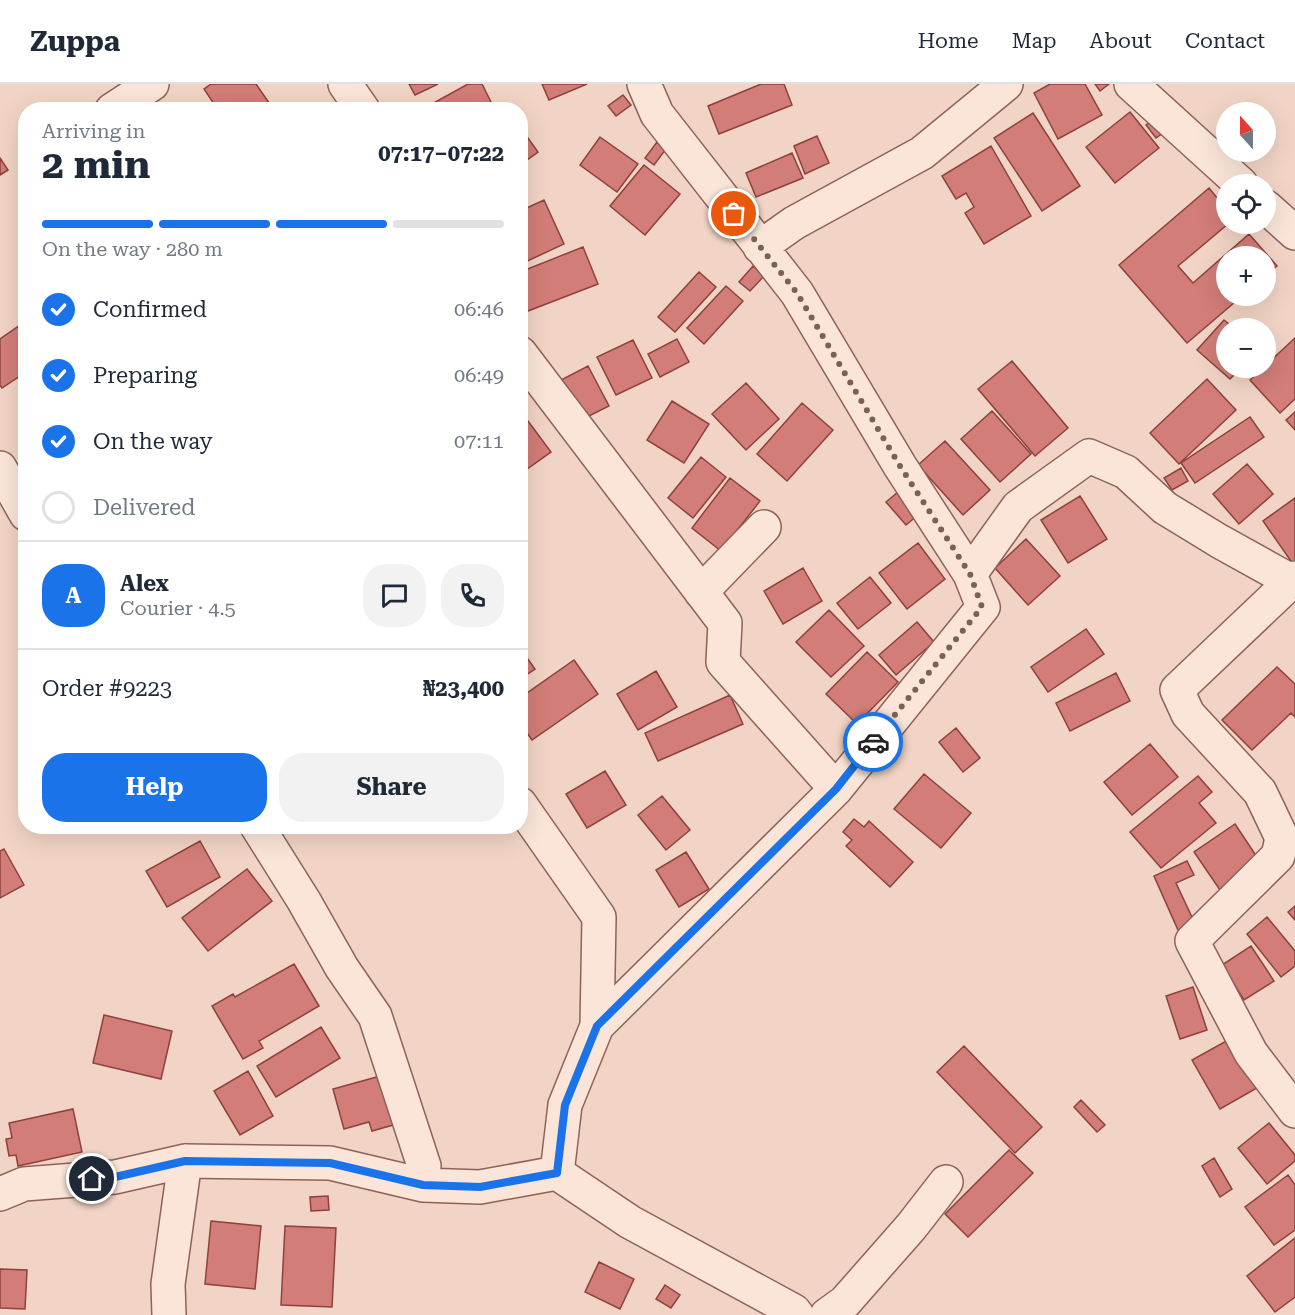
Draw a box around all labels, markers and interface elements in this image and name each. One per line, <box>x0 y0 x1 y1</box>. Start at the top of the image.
text: Zuppa <box>30 25 120 58</box>
text: Home <box>918 29 979 53</box>
text: Map <box>1012 29 1057 53</box>
text: About <box>1090 29 1152 53</box>
text: Contact <box>1185 29 1265 53</box>
north arrow <box>1216 102 1276 162</box>
map controls <box>1216 102 1276 378</box>
text: Arriving in <box>42 119 145 143</box>
text: 07:17–07:22 <box>378 141 504 166</box>
text: 2 min <box>42 142 150 188</box>
button: locate <box>1216 174 1276 234</box>
pin <box>708 188 759 239</box>
icon: bag <box>717 197 750 230</box>
text: On the way · 280 m <box>42 237 223 261</box>
button: + <box>1216 246 1276 306</box>
icon: check <box>42 293 75 326</box>
text: Confirmed <box>93 297 207 322</box>
text: 06:46 <box>454 297 504 321</box>
button: − <box>1216 318 1276 378</box>
icon: check <box>42 359 75 392</box>
text: Preparing <box>93 363 197 388</box>
text: 06:49 <box>454 363 504 387</box>
icon: check <box>42 425 75 458</box>
text: On the way <box>93 429 213 454</box>
text: 07:11 <box>454 429 504 453</box>
text: Delivered <box>93 495 195 520</box>
button: chat <box>363 564 426 627</box>
button: phone <box>441 564 504 627</box>
text: Alex <box>120 571 169 596</box>
text: A <box>66 583 81 608</box>
text: Courier · 4.5 <box>120 596 236 620</box>
text: Order #9223 <box>42 676 172 701</box>
text: ₦23,400 <box>423 676 504 701</box>
courier <box>843 712 903 772</box>
icon: car <box>857 726 890 759</box>
button: Help <box>42 753 267 822</box>
button: Share <box>279 753 504 822</box>
pin <box>66 1153 117 1204</box>
icon: home <box>75 1162 108 1195</box>

